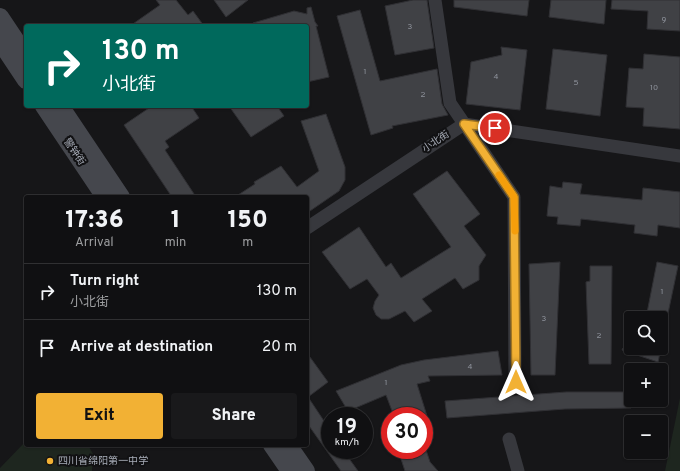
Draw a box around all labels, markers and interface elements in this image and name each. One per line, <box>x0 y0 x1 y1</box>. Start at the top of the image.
house number: 9 <box>662 15 667 25</box>
house number: 3 <box>408 22 413 32</box>
text: 130 m <box>102 34 180 70</box>
icon: right <box>36 40 88 92</box>
house number: 1 <box>364 67 366 77</box>
house number: 4 <box>494 72 499 82</box>
text: 小北街 <box>102 74 156 97</box>
house number: 5 <box>574 78 579 88</box>
house number: 10 <box>650 83 658 93</box>
house number: 2 <box>421 90 426 100</box>
pin <box>478 111 512 145</box>
icon: arrive <box>484 117 506 139</box>
street label: 小北街 <box>420 128 452 156</box>
street label: 警钟街 <box>60 136 88 168</box>
text: 17:36 <box>65 206 124 236</box>
text: 1 <box>171 206 180 236</box>
text: 150 <box>228 206 268 236</box>
text: Arrival <box>75 235 114 251</box>
text: min <box>165 235 186 251</box>
text: m <box>242 235 253 251</box>
text: Turn right <box>70 272 139 291</box>
icon: right <box>36 281 58 303</box>
text: 130 m <box>257 282 297 301</box>
house number: 1 <box>661 287 663 297</box>
text: 小北街 <box>70 295 109 311</box>
map controls <box>624 311 668 459</box>
button: search <box>624 311 668 355</box>
house number: 3 <box>542 314 547 324</box>
house number: 2 <box>597 331 602 341</box>
icon: arrive <box>36 337 58 359</box>
text: Arrive at destination <box>70 338 213 357</box>
text: 20 m <box>262 338 297 357</box>
position arrow <box>495 361 537 403</box>
house number: 4 <box>468 362 473 372</box>
button: + <box>624 363 668 407</box>
house number: 1 <box>385 378 387 388</box>
button: Exit <box>36 393 163 439</box>
button: Share <box>171 393 297 439</box>
speed limit sign: 30 <box>381 407 433 459</box>
text: 19 <box>337 415 357 441</box>
button: − <box>624 415 668 459</box>
text: km/h <box>335 436 359 449</box>
place label: 四川省绵阳第一中学 <box>58 455 148 468</box>
marker: 四川省绵阳第一中学 <box>45 456 55 466</box>

